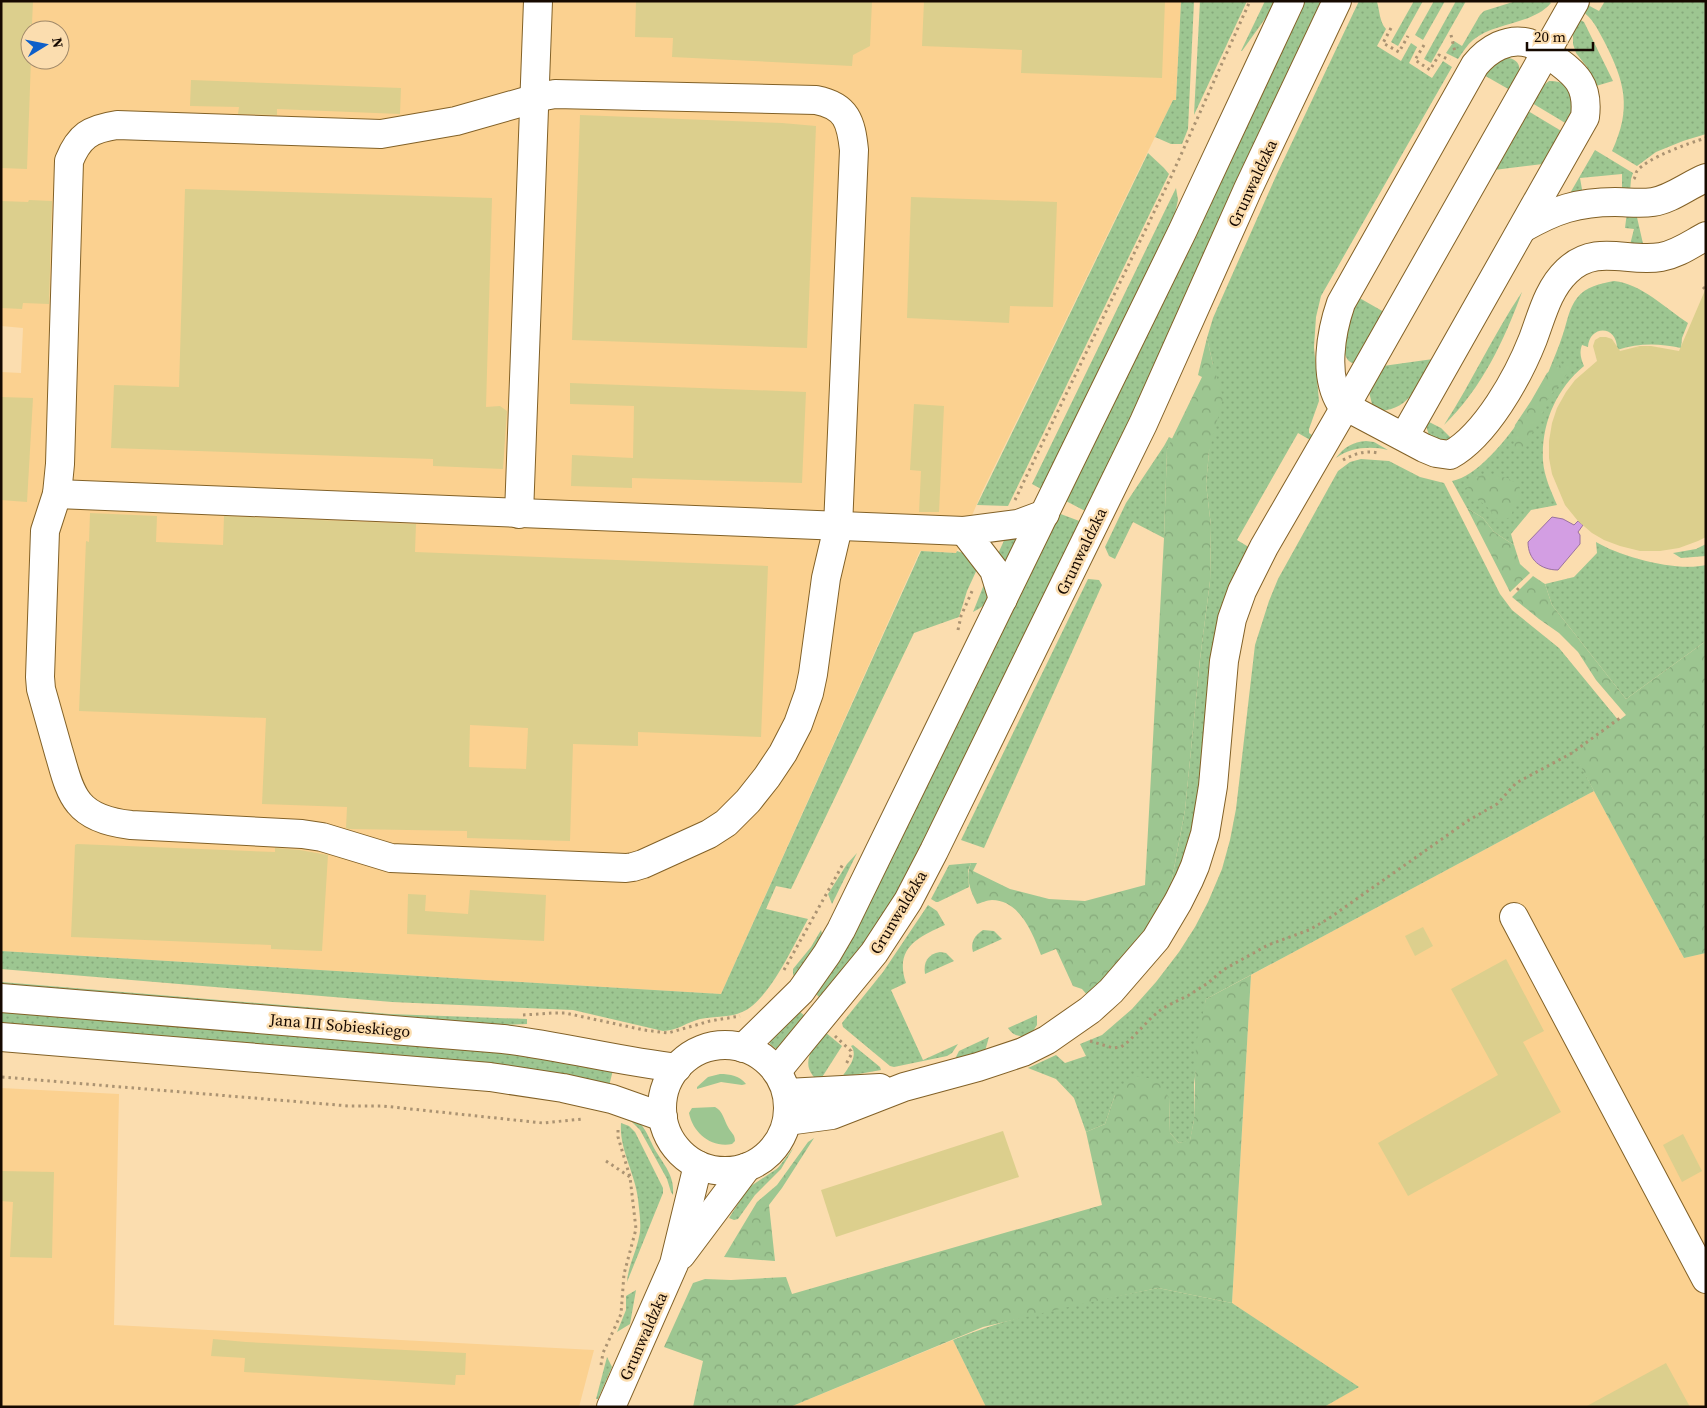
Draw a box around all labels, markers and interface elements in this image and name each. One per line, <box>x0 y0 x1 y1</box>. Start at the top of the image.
north arrow <box>20 20 70 70</box>
scale bar <box>1527 20 1593 52</box>
text: 20 m <box>1534 26 1566 47</box>
text: N <box>47 36 69 50</box>
street label: Grunwaldzka <box>1222 135 1282 230</box>
street label: Grunwaldzka <box>1050 503 1112 598</box>
street label: Grunwaldzka <box>864 865 932 958</box>
street label: Jana III Sobieskiego <box>268 1008 411 1042</box>
street label: Grunwaldzka <box>614 1288 673 1384</box>

